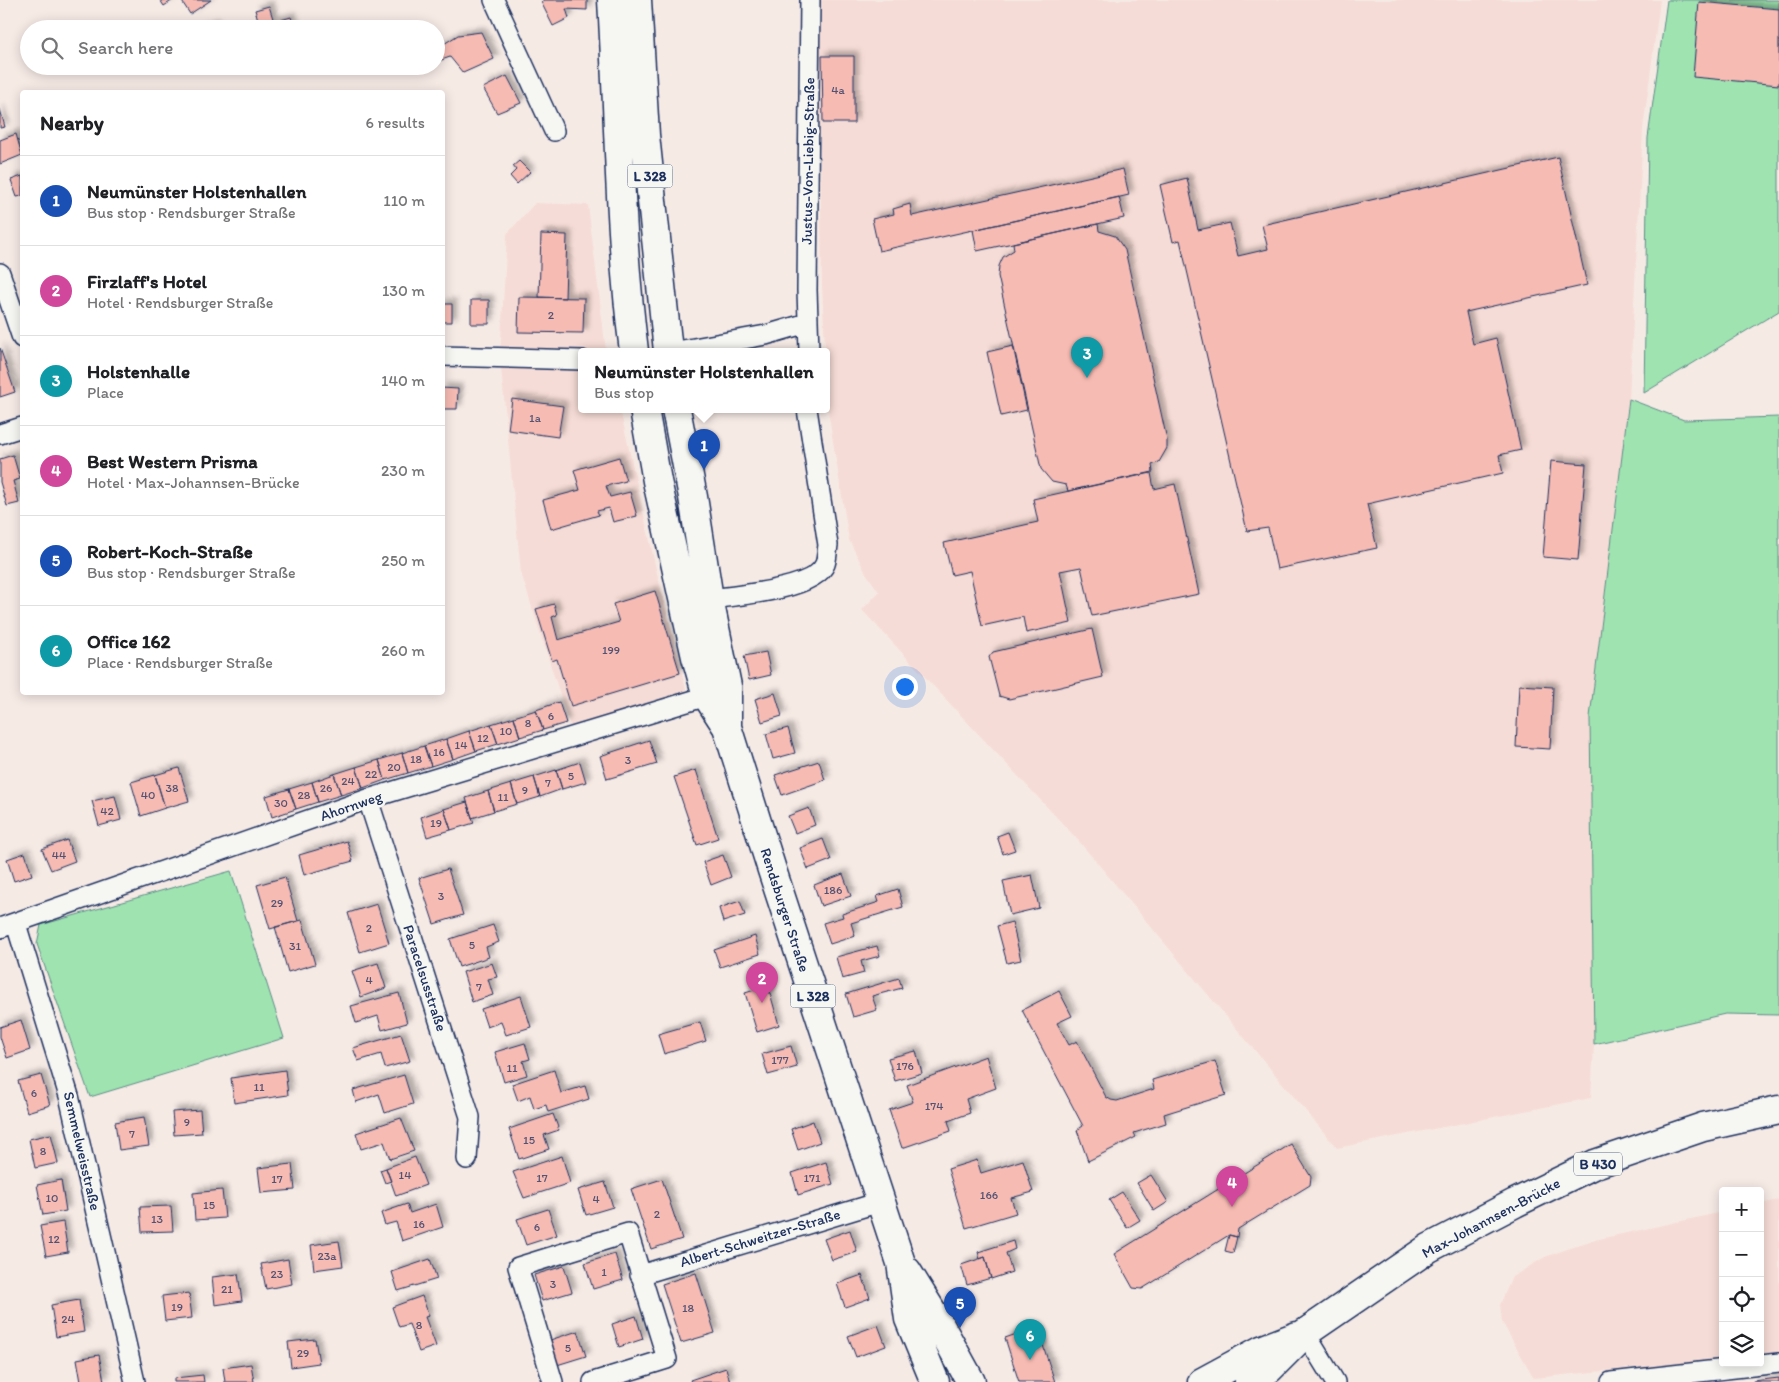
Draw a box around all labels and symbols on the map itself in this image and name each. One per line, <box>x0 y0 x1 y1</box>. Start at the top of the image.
street label: Justus-Von-Liebig-Straße <box>798 77 818 245</box>
house number: 4a <box>831 83 845 97</box>
road number: L 328 <box>628 165 672 188</box>
house number: 2 <box>548 308 555 322</box>
pin: 3 <box>1071 337 1103 378</box>
house number: 1a <box>529 411 542 425</box>
pin: 1 <box>688 429 720 470</box>
house number: 199 <box>602 643 620 657</box>
your location <box>892 674 918 700</box>
house number: 6 <box>548 709 554 723</box>
house number: 8 <box>525 716 532 730</box>
house number: 10 <box>500 724 512 738</box>
house number: 12 <box>477 731 490 745</box>
house number: 14 <box>455 738 467 752</box>
house number: 16 <box>433 745 445 759</box>
house number: 18 <box>410 752 422 766</box>
house number: 3 <box>625 753 632 767</box>
house number: 20 <box>387 760 401 774</box>
house number: 22 <box>365 767 378 781</box>
house number: 5 <box>568 769 574 783</box>
house number: 24 <box>341 774 355 788</box>
house number: 7 <box>545 776 551 790</box>
house number: 38 <box>165 781 179 795</box>
house number: 26 <box>320 781 332 795</box>
house number: 9 <box>522 783 528 797</box>
street label: Ahornweg <box>318 787 385 825</box>
house number: 40 <box>141 788 155 802</box>
house number: 28 <box>298 788 311 802</box>
house number: 11 <box>497 790 509 804</box>
house number: 30 <box>274 796 288 810</box>
house number: 42 <box>100 804 114 818</box>
house number: 19 <box>430 816 442 830</box>
street label: Rendsburger Straße <box>756 846 814 974</box>
house number: 44 <box>52 848 66 862</box>
house number: 186 <box>824 883 842 897</box>
house number: 3 <box>438 889 445 903</box>
house number: 29 <box>271 896 283 910</box>
house number: 2 <box>366 921 373 935</box>
street label: Paracelsusstraße <box>399 922 451 1034</box>
house number: 5 <box>469 938 475 952</box>
house number: 31 <box>289 939 301 953</box>
pin: 2 <box>746 962 778 1003</box>
house number: 4 <box>365 973 373 987</box>
house number: 7 <box>476 980 482 994</box>
road number: L 328 <box>790 984 836 1008</box>
house number: 177 <box>771 1053 789 1067</box>
house number: 176 <box>896 1059 914 1073</box>
house number: 11 <box>506 1061 518 1075</box>
house number: 11 <box>253 1080 265 1094</box>
house number: 6 <box>31 1086 37 1100</box>
street label: Semmelweisstraße <box>60 1090 104 1212</box>
house number: 174 <box>925 1099 943 1113</box>
house number: 9 <box>184 1115 190 1129</box>
house number: 7 <box>129 1127 135 1141</box>
house number: 15 <box>523 1133 535 1147</box>
house number: 8 <box>40 1144 47 1158</box>
road number: B 430 <box>1574 1152 1622 1176</box>
pin: 4 <box>1216 1166 1248 1207</box>
house number: 14 <box>399 1168 411 1182</box>
house number: 17 <box>536 1171 548 1185</box>
house number: 171 <box>803 1171 821 1185</box>
house number: 17 <box>271 1172 283 1186</box>
street label: Max-Johannsen-Brücke <box>1419 1174 1563 1262</box>
house number: 166 <box>980 1188 998 1202</box>
house number: 10 <box>46 1191 58 1205</box>
house number: 4 <box>592 1192 600 1206</box>
house number: 15 <box>203 1198 215 1212</box>
street label: Albert-Schweitzer-Straße <box>678 1205 842 1271</box>
house number: 2 <box>654 1207 661 1221</box>
house number: 13 <box>151 1212 164 1226</box>
house number: 16 <box>413 1217 425 1231</box>
house number: 6 <box>534 1220 540 1234</box>
house number: 12 <box>48 1232 61 1246</box>
house number: 23a <box>317 1249 337 1263</box>
house number: 1 <box>601 1265 607 1279</box>
house number: 23 <box>271 1267 284 1281</box>
house number: 3 <box>550 1277 557 1291</box>
house number: 21 <box>221 1282 233 1296</box>
pin: 5 <box>944 1287 976 1328</box>
house number: 19 <box>171 1300 183 1314</box>
house number: 18 <box>682 1301 694 1315</box>
house number: 24 <box>61 1312 75 1326</box>
house number: 8 <box>416 1318 423 1332</box>
pin: 6 <box>1014 1319 1046 1360</box>
house number: 5 <box>565 1341 571 1355</box>
house number: 29 <box>297 1346 309 1360</box>

